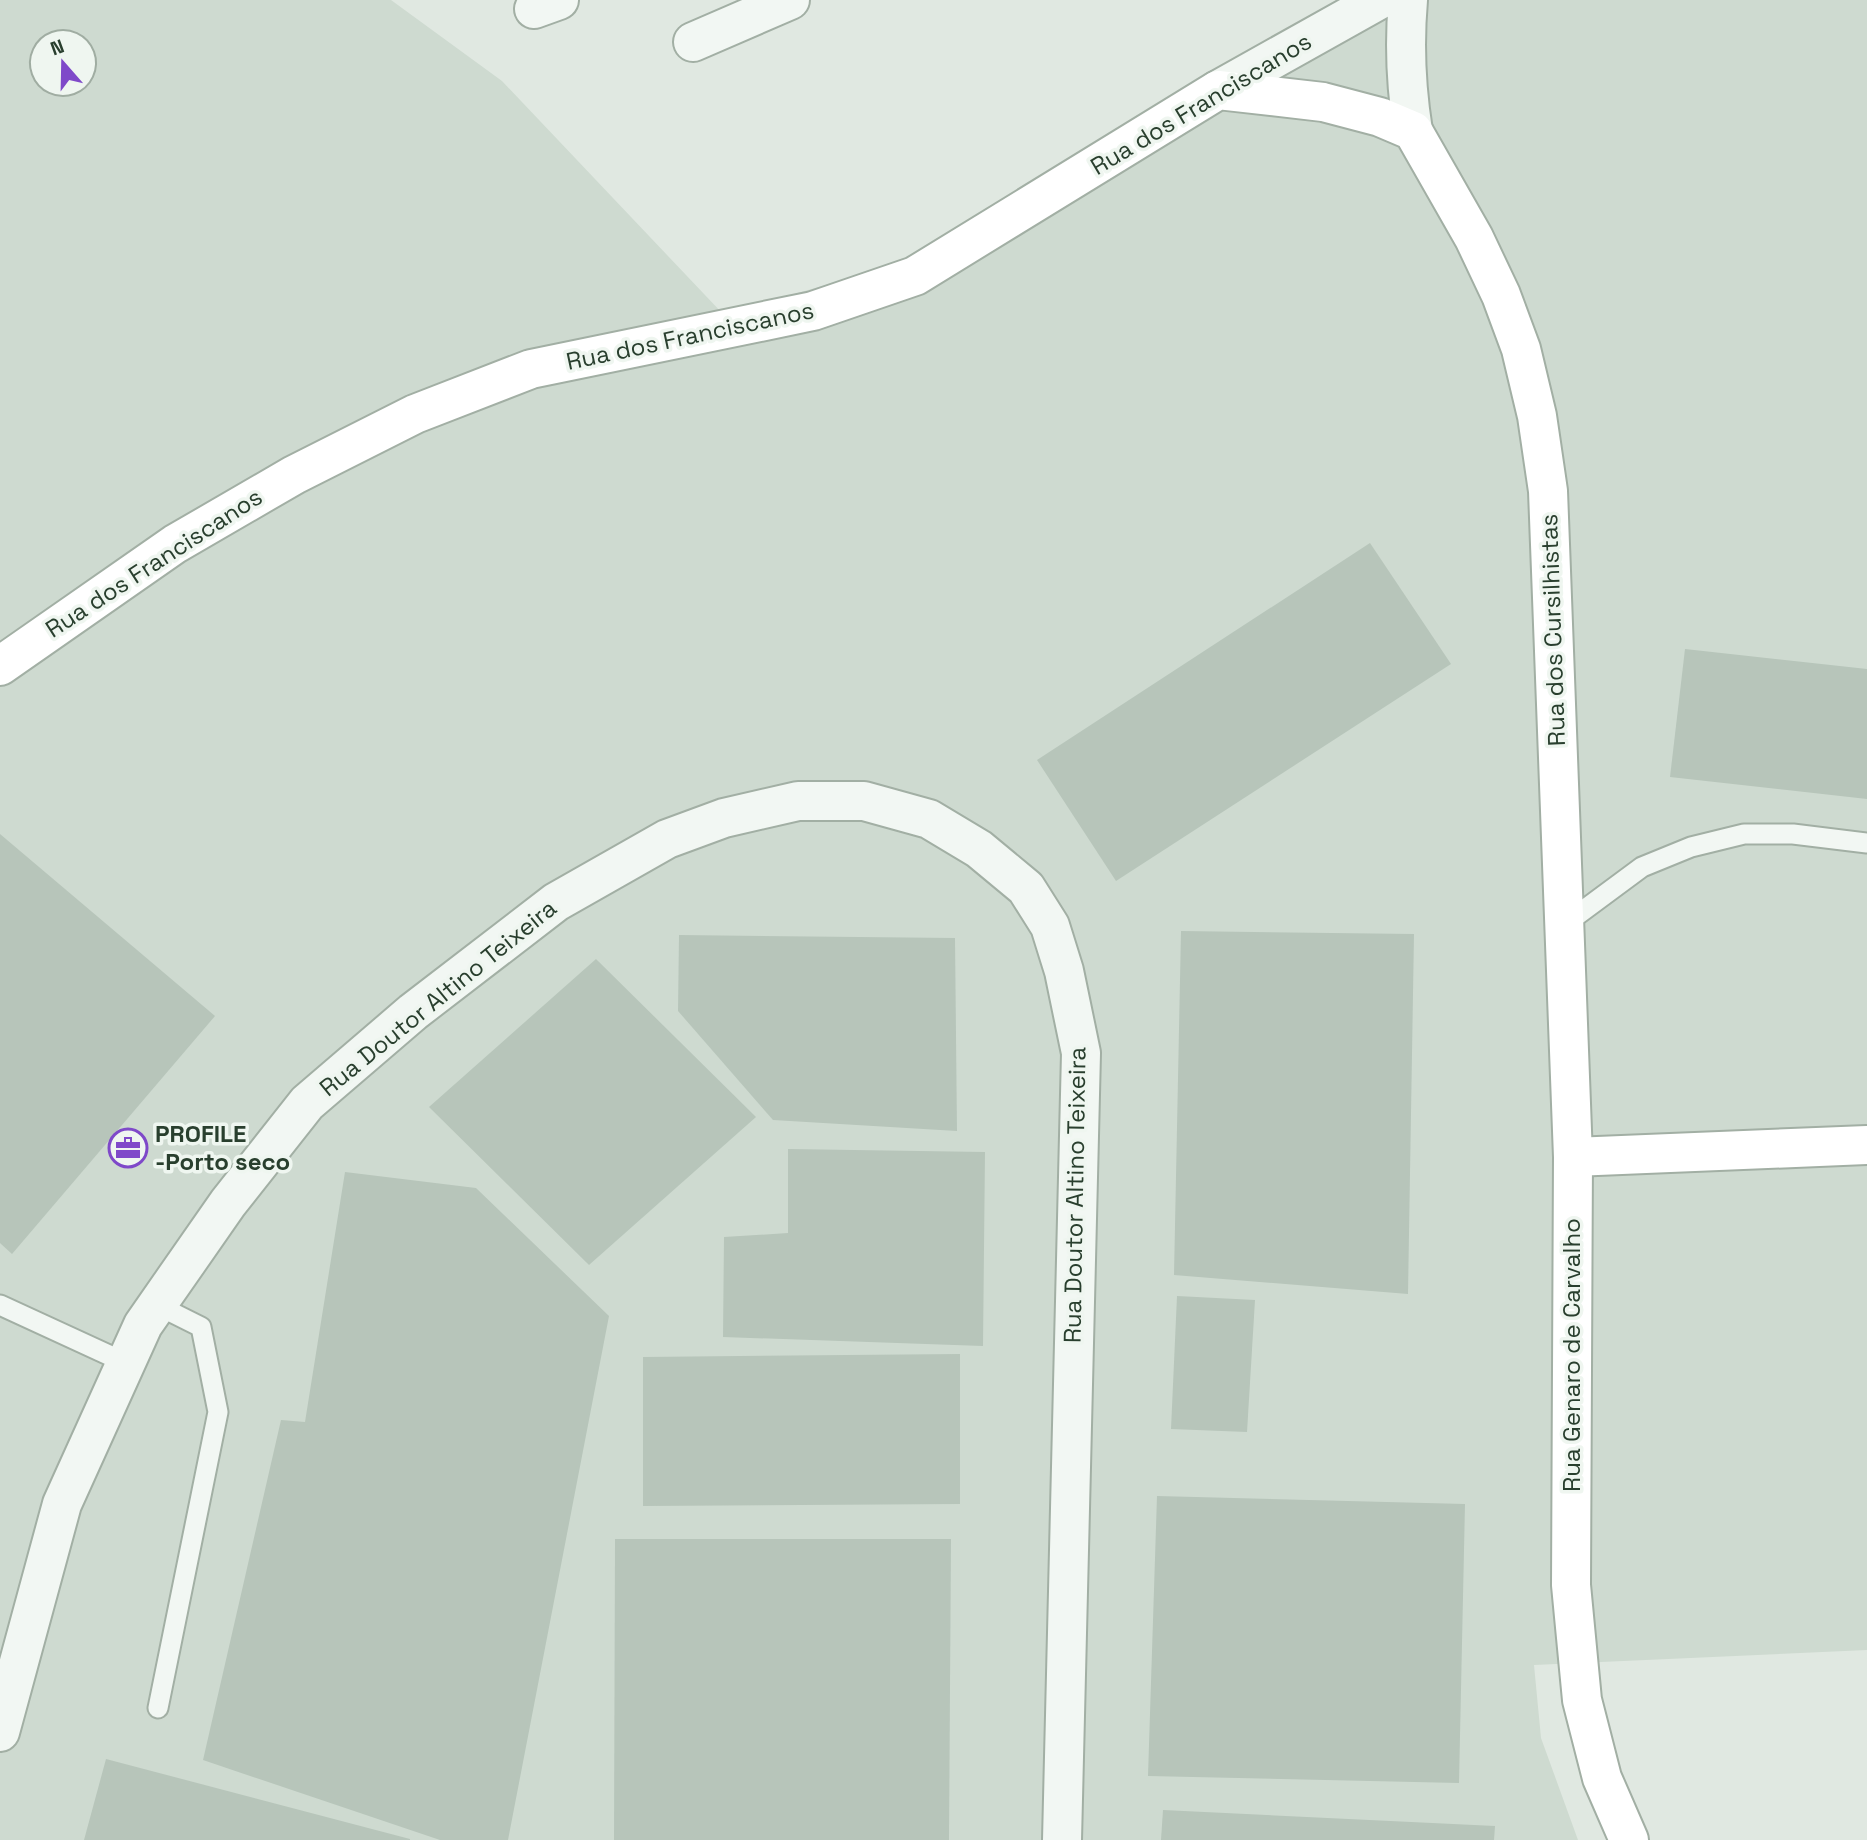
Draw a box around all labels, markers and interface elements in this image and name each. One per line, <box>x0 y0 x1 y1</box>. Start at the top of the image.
street label: Rua dos Franciscanos <box>1085 25 1317 182</box>
north arrow <box>28 28 98 98</box>
text: N <box>47 34 68 61</box>
street label: Rua dos Franciscanos <box>563 294 816 377</box>
street label: Rua dos Franciscanos <box>40 481 268 644</box>
street label: Rua dos Cursilhistas <box>1533 513 1572 747</box>
street label: Rua Doutor Altino Teixeira <box>313 892 563 1103</box>
street label: Rua Doutor Altino Teixeira <box>1056 1046 1093 1343</box>
place label: PROFILE -Porto seco <box>155 1118 290 1177</box>
office icon: PROFILE -Porto seco <box>107 1127 149 1169</box>
street label: Rua Genaro de Carvalho <box>1556 1218 1587 1492</box>

